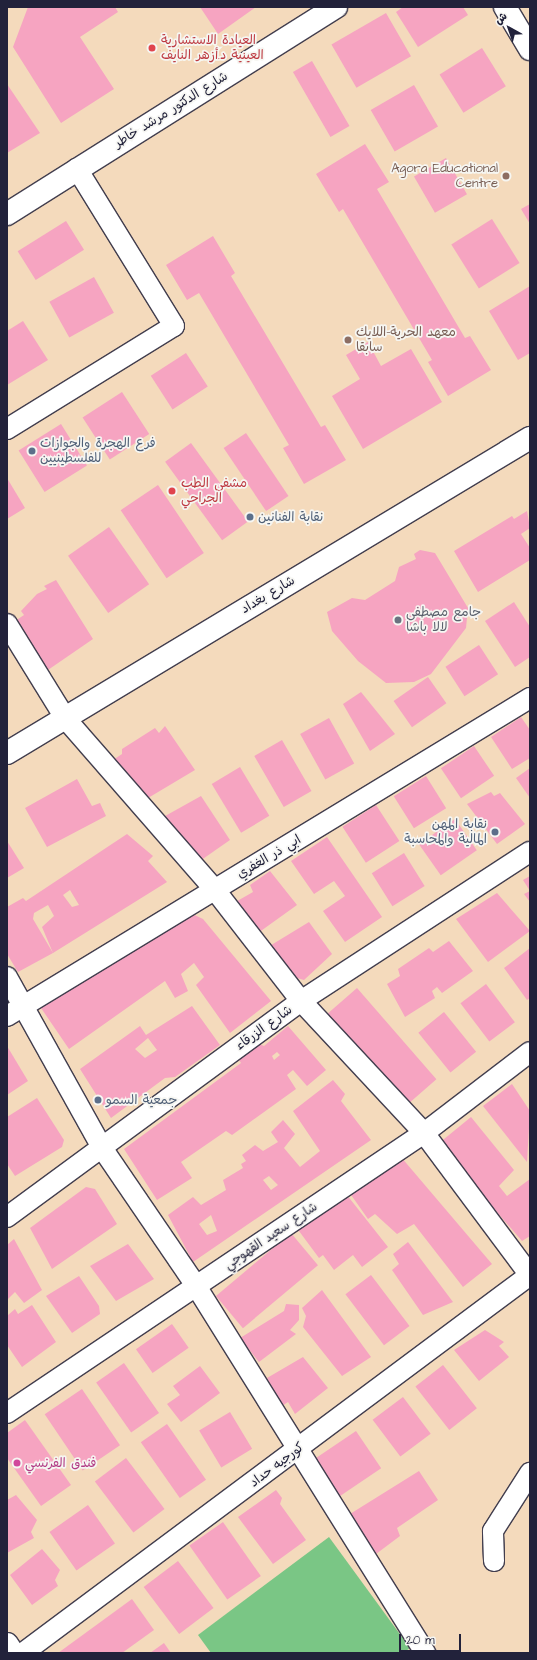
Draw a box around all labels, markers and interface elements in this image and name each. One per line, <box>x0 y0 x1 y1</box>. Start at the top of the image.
north arrow <box>489 8 529 48</box>
text: ش <box>492 9 510 28</box>
place label: العيادة الاستشارية العينية د.أزهر النايف <box>161 33 264 64</box>
marker: العيادة الاستشارية العينية د.أزهر النايف <box>146 42 158 54</box>
street label: شارع الدكتور مرشد خاطر <box>111 69 231 151</box>
place label: Agora Educational Centre <box>391 161 498 192</box>
marker: Agora Educational Centre <box>501 171 511 181</box>
place label: معهد الحرية-اللايك سابقا <box>356 325 456 356</box>
marker: معهد الحرية-اللايك سابقا <box>343 335 353 345</box>
place label: فرع الهجرة والجوازات للفلسطينيين <box>40 436 156 467</box>
marker: فرع الهجرة والجوازات للفلسطينيين <box>27 446 37 456</box>
place label: مشفى الطب الجراحي <box>181 476 247 507</box>
marker: مشفى الطب الجراحي <box>166 485 178 497</box>
place label: نقابة الفنانين <box>258 509 323 525</box>
marker: نقابة الفنانين <box>245 512 255 522</box>
street label: شارع بغداد <box>238 573 298 617</box>
place label: جامع مصطفى لالا باشا <box>406 605 481 636</box>
marker: جامع مصطفى لالا باشا <box>393 615 403 625</box>
place label: نقابة المهن المالية والمحاسبة <box>404 817 487 848</box>
marker: نقابة المهن المالية والمحاسبة <box>490 827 500 837</box>
street label: ابي ذر الغفري <box>234 832 304 882</box>
street label: شارع الزرقاء <box>233 1002 295 1054</box>
place label: جمعية السمو <box>106 1092 177 1108</box>
marker: جمعية السمو <box>93 1095 103 1105</box>
street label: شارع سعيد القهوجي <box>221 1199 321 1273</box>
street label: كورجيه حداد <box>247 1439 307 1491</box>
place label: فندق الفرنسي <box>25 1455 96 1471</box>
marker: فندق الفرنسي <box>12 1458 22 1468</box>
scale bar <box>401 1626 463 1652</box>
text: 20 m <box>406 1632 435 1649</box>

